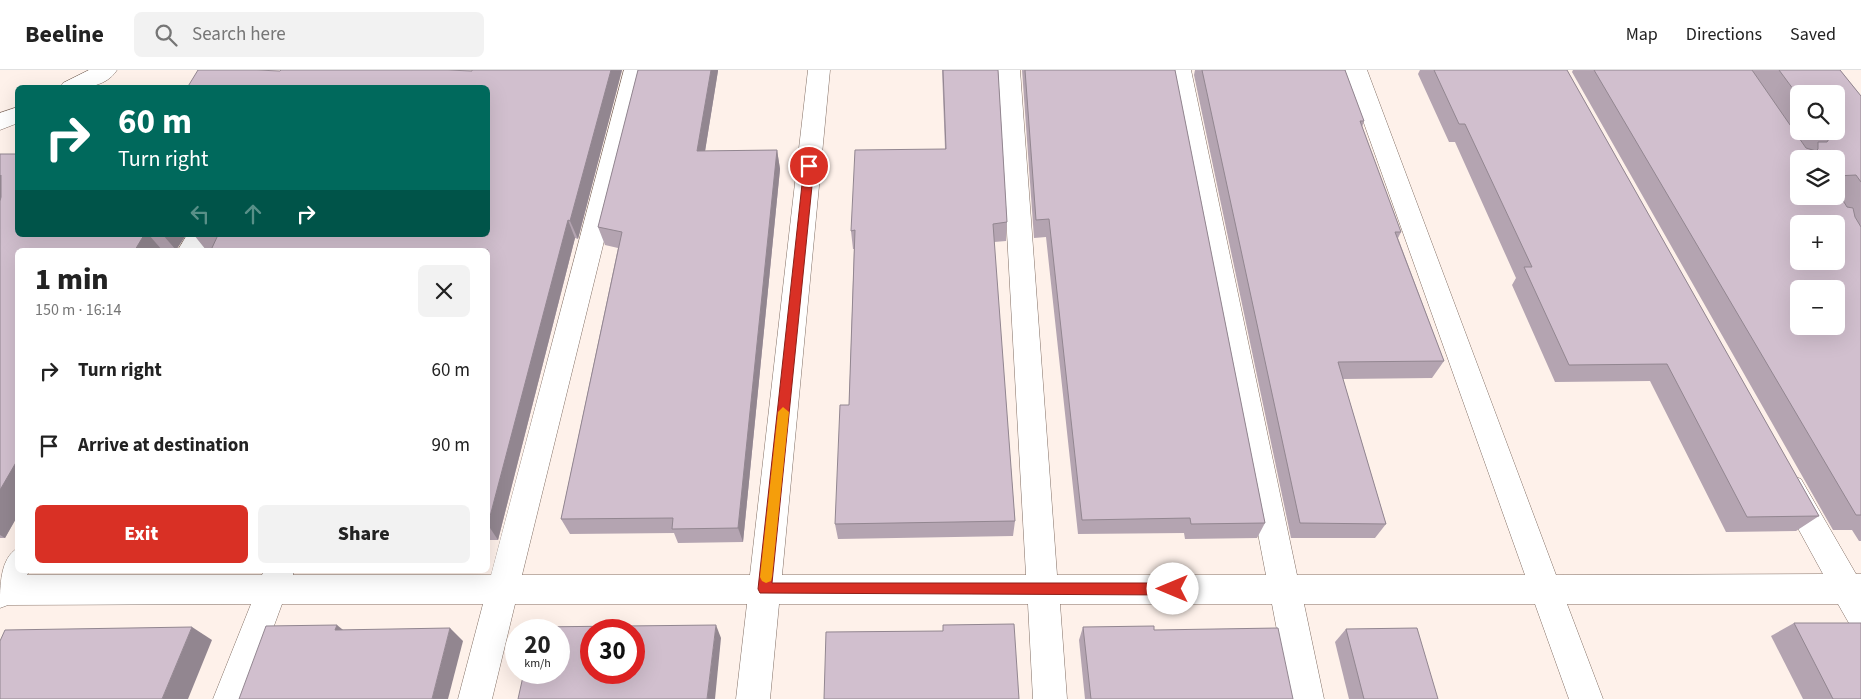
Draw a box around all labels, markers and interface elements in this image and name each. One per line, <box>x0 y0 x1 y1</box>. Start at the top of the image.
search box <box>134 12 484 57</box>
text: Beeline <box>25 17 104 52</box>
icon: search <box>152 21 180 49</box>
text: Search here <box>192 21 286 48</box>
text: Map <box>1626 22 1658 47</box>
text: Directions <box>1686 22 1762 47</box>
text: Saved <box>1790 22 1836 47</box>
map controls <box>1790 85 1845 335</box>
button: search <box>1790 85 1845 140</box>
text: 60 m <box>118 97 192 147</box>
icon: right <box>35 105 100 170</box>
text: Turn right <box>118 143 208 175</box>
pin <box>788 145 830 187</box>
button: layers <box>1790 150 1845 205</box>
icon: arrive <box>795 152 823 180</box>
icon: left <box>186 200 214 228</box>
icon: ahead <box>239 200 267 228</box>
icon: right <box>292 200 320 228</box>
button: + <box>1790 215 1845 270</box>
text: 1 min <box>35 258 109 301</box>
button: close <box>418 265 470 317</box>
button: − <box>1790 280 1845 335</box>
text: 150 m · 16:14 <box>35 299 122 321</box>
icon: right <box>35 357 63 385</box>
text: Turn right <box>78 357 162 384</box>
text: 60 m <box>432 357 470 384</box>
icon: arrive <box>35 432 63 460</box>
text: Arrive at destination <box>78 432 249 459</box>
text: 90 m <box>432 432 470 459</box>
button: Exit <box>35 505 248 563</box>
button: Share <box>258 505 470 563</box>
position arrow <box>1146 562 1198 614</box>
speed limit sign: 30 <box>580 619 645 684</box>
text: 20 <box>524 627 551 663</box>
text: km/h <box>524 655 551 672</box>

